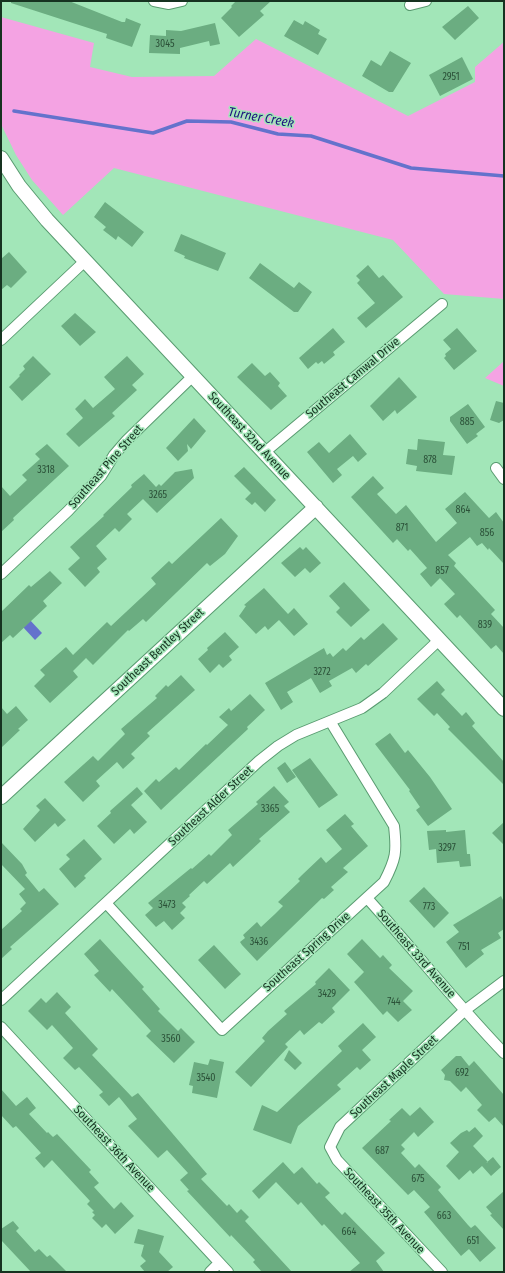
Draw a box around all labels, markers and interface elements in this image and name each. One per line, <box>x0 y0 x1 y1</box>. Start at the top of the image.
house number: 3045 <box>155 38 175 50</box>
house number: 2951 <box>442 71 460 83</box>
water label: Turner Creek <box>227 105 295 131</box>
street label: Southeast Camwal Drive <box>303 334 403 422</box>
street label: Southeast 32nd Avenue <box>205 389 293 483</box>
house number: 885 <box>460 416 474 428</box>
street label: Southeast Pine Street <box>66 422 146 512</box>
house number: 878 <box>423 454 437 466</box>
house number: 3318 <box>37 464 55 476</box>
house number: 3265 <box>149 489 167 501</box>
house number: 864 <box>456 504 470 516</box>
house number: 871 <box>396 522 408 534</box>
house number: 856 <box>480 527 494 539</box>
house number: 857 <box>435 565 449 577</box>
street label: Southeast Bentley Street <box>109 605 207 699</box>
house number: 839 <box>478 619 492 631</box>
house number: 3272 <box>313 666 331 678</box>
street label: Southeast Alder Street <box>166 763 256 849</box>
house number: 3365 <box>261 803 279 815</box>
house number: 3297 <box>438 842 456 854</box>
house number: 3473 <box>158 899 176 911</box>
house number: 773 <box>423 901 435 913</box>
street label: Southeast 33rd Avenue <box>374 907 458 1001</box>
street label: Southeast Spring Drive <box>261 909 353 995</box>
house number: 3436 <box>250 936 268 948</box>
house number: 751 <box>458 941 470 953</box>
house number: 3429 <box>318 988 336 1000</box>
house number: 744 <box>387 996 401 1008</box>
house number: 3560 <box>161 1033 181 1045</box>
street label: Southeast Maple Street <box>347 1033 441 1121</box>
house number: 692 <box>455 1067 469 1079</box>
house number: 3540 <box>196 1072 216 1084</box>
street label: Southeast 36th Avenue <box>70 1103 158 1195</box>
house number: 687 <box>375 1145 389 1157</box>
street label: Southeast 35th Avenue <box>340 1165 428 1257</box>
house number: 675 <box>411 1173 425 1185</box>
house number: 663 <box>437 1210 451 1222</box>
house number: 664 <box>342 1226 356 1238</box>
house number: 651 <box>467 1235 479 1247</box>

